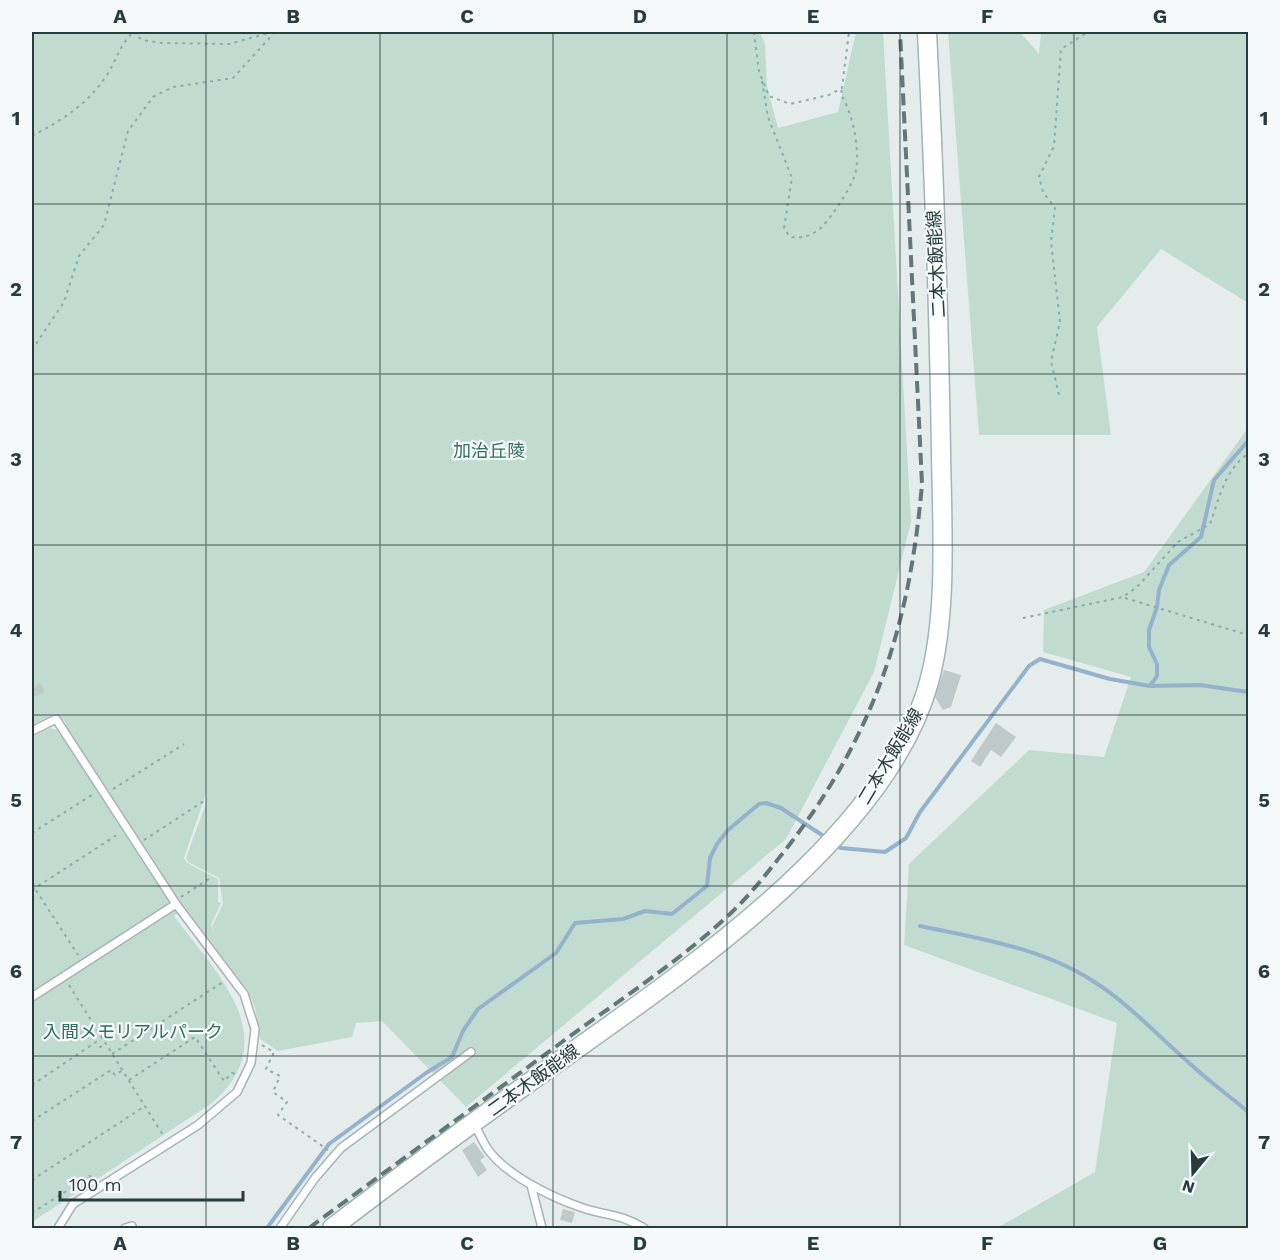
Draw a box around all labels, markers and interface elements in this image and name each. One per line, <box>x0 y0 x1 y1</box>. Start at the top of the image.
text: A <box>113 4 127 28</box>
text: B <box>286 4 300 28</box>
text: C <box>460 4 474 28</box>
text: D <box>633 4 647 28</box>
text: E <box>807 4 819 28</box>
text: F <box>981 4 993 28</box>
text: G <box>1153 4 1167 28</box>
text: 1 <box>12 106 20 130</box>
text: 1 <box>1260 106 1268 130</box>
street label: 二本木飯能線 <box>923 210 949 318</box>
text: 2 <box>10 277 22 301</box>
text: 2 <box>1258 277 1270 301</box>
park label: 加治丘陵 <box>453 440 525 461</box>
text: 3 <box>10 447 22 471</box>
text: 3 <box>1258 447 1270 471</box>
text: 4 <box>10 618 23 642</box>
text: 4 <box>1258 618 1271 642</box>
street label: 二本木飯能線 <box>853 704 927 808</box>
text: 5 <box>10 788 22 812</box>
text: 5 <box>1258 788 1270 812</box>
text: 6 <box>10 959 22 983</box>
text: 6 <box>1258 959 1270 983</box>
park label: 入間メモリアルパーク <box>43 1021 223 1042</box>
street label: 二本木飯能線 <box>483 1040 583 1120</box>
text: 7 <box>10 1130 22 1154</box>
text: 7 <box>1258 1130 1270 1154</box>
north arrow <box>1163 1143 1223 1203</box>
scale bar <box>60 1164 243 1202</box>
text: 100 m <box>69 1174 122 1195</box>
text: N <box>1180 1176 1197 1198</box>
text: A <box>113 1231 127 1255</box>
text: B <box>286 1231 300 1255</box>
text: C <box>460 1231 474 1255</box>
text: D <box>633 1231 647 1255</box>
text: E <box>807 1231 819 1255</box>
text: F <box>981 1231 993 1255</box>
text: G <box>1153 1231 1167 1255</box>

